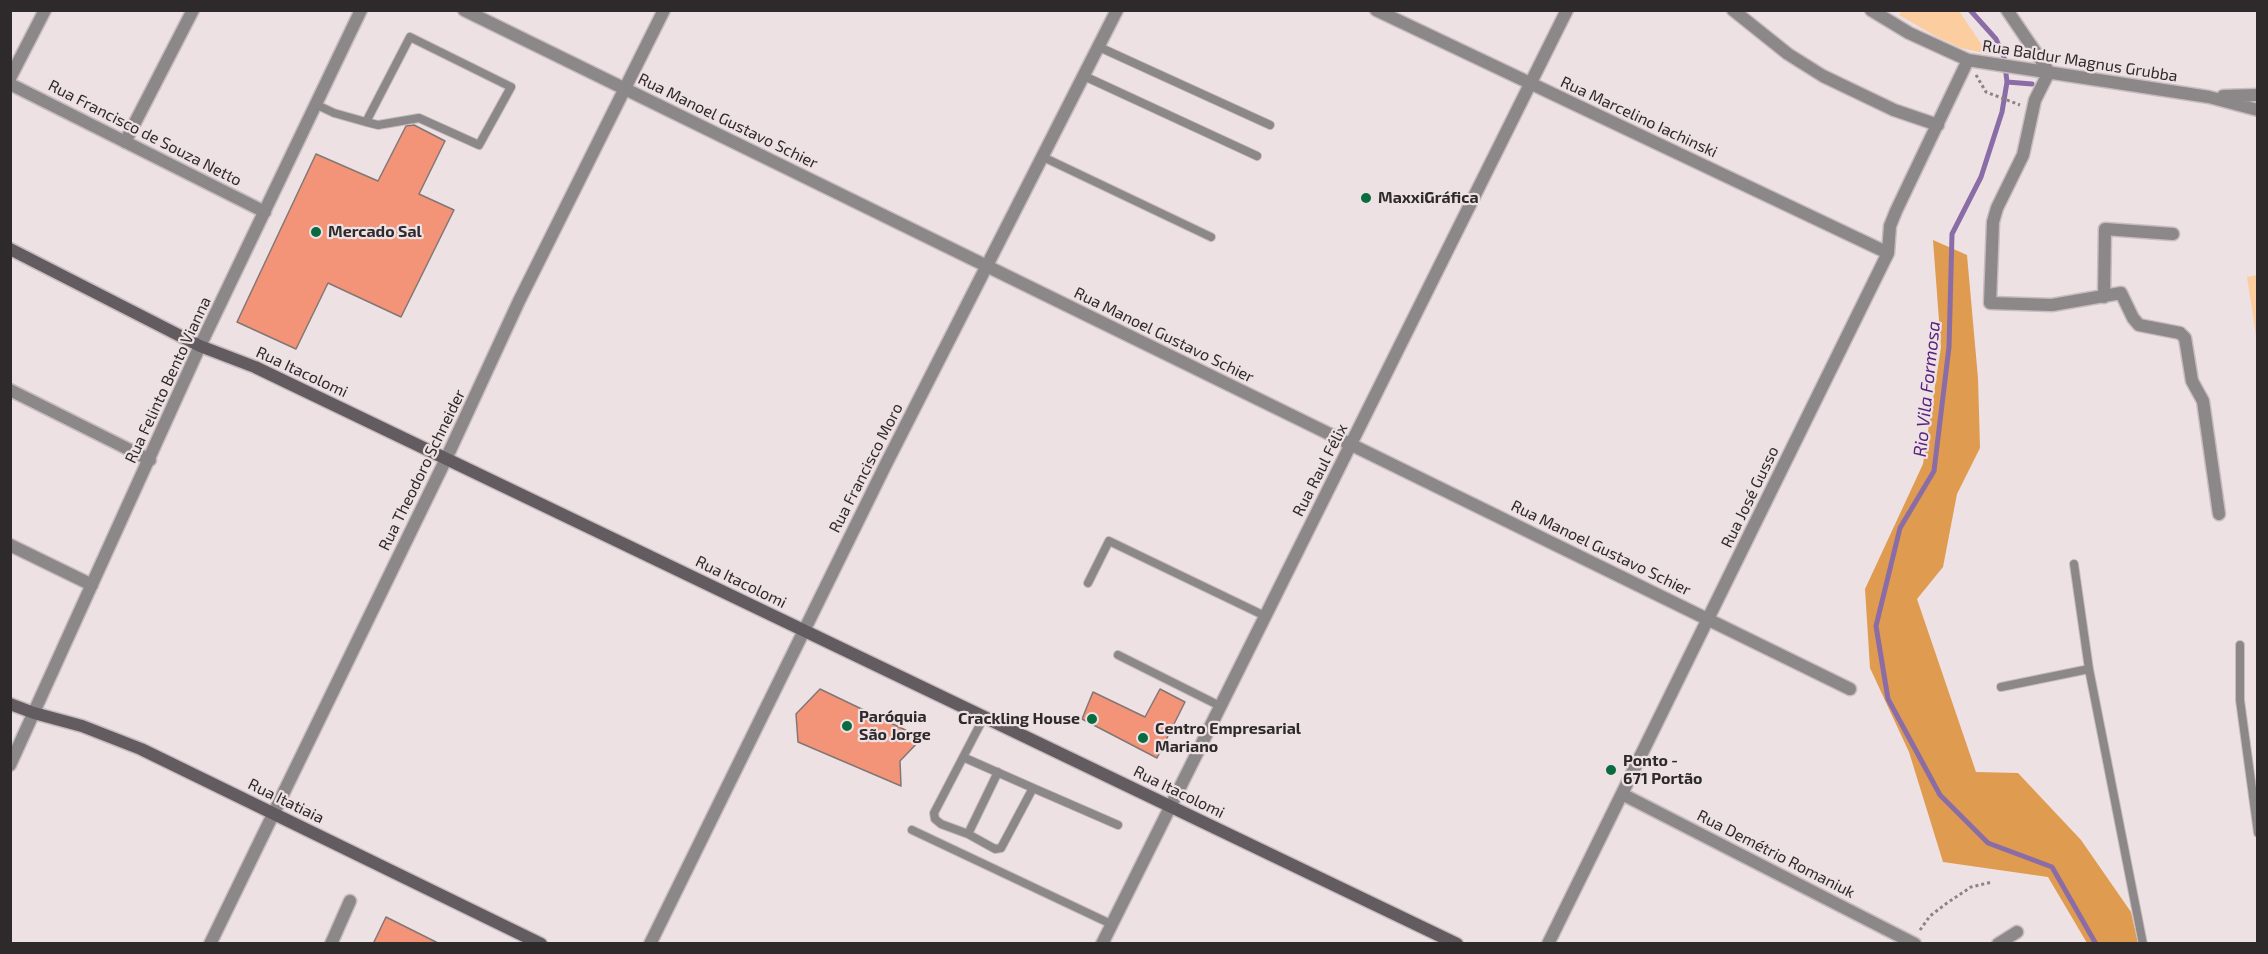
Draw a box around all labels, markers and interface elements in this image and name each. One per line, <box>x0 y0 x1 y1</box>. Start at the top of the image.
street label: Rua Baldur Magnus Grubba <box>1981 36 2179 86</box>
street label: Rua Manoel Gustavo Schier <box>635 69 821 173</box>
street label: Rua Marcelino Iachinski <box>1557 72 1721 162</box>
street label: Rua Francisco de Souza Netto <box>45 76 245 190</box>
place label: MaxxiGráfica <box>1378 188 1479 208</box>
marker: MaxxiGráfica <box>1359 191 1373 205</box>
place label: Mercado Sal <box>328 222 422 242</box>
marker: Mercado Sal <box>309 225 323 239</box>
street label: Rua Manoel Gustavo Schier <box>1071 283 1257 387</box>
street label: Rua Felinto Bento Vianna <box>121 294 215 466</box>
water label: Rio Vila Formosa <box>1909 320 1945 458</box>
street label: Rua Itacolomi <box>253 342 351 402</box>
street label: Rua Theodoro Schneider <box>375 386 469 554</box>
street label: Rua Francisco Moro <box>825 400 907 536</box>
street label: Rua Raul Félix <box>1288 420 1352 520</box>
street label: Rua José Gusso <box>1717 443 1783 551</box>
street label: Rua Manoel Gustavo Schier <box>1508 496 1694 600</box>
street label: Rua Itacolomi <box>692 552 790 612</box>
place label: Paróquia São Jorge <box>859 707 931 745</box>
place label: Crackling House <box>958 709 1080 729</box>
marker: Crackling House <box>1085 712 1099 726</box>
marker: Paróquia São Jorge <box>840 719 854 733</box>
place label: Centro Empresarial Mariano <box>1155 719 1301 757</box>
marker: Centro Empresarial Mariano <box>1136 731 1150 745</box>
place label: Ponto - 671 Portão <box>1623 751 1702 789</box>
street label: Rua Itacolomi <box>1130 762 1228 822</box>
marker: Ponto - 671 Portão <box>1604 763 1618 777</box>
street label: Rua Itatiaia <box>245 774 327 828</box>
street label: Rua Demétrio Romaniuk <box>1694 806 1858 902</box>

